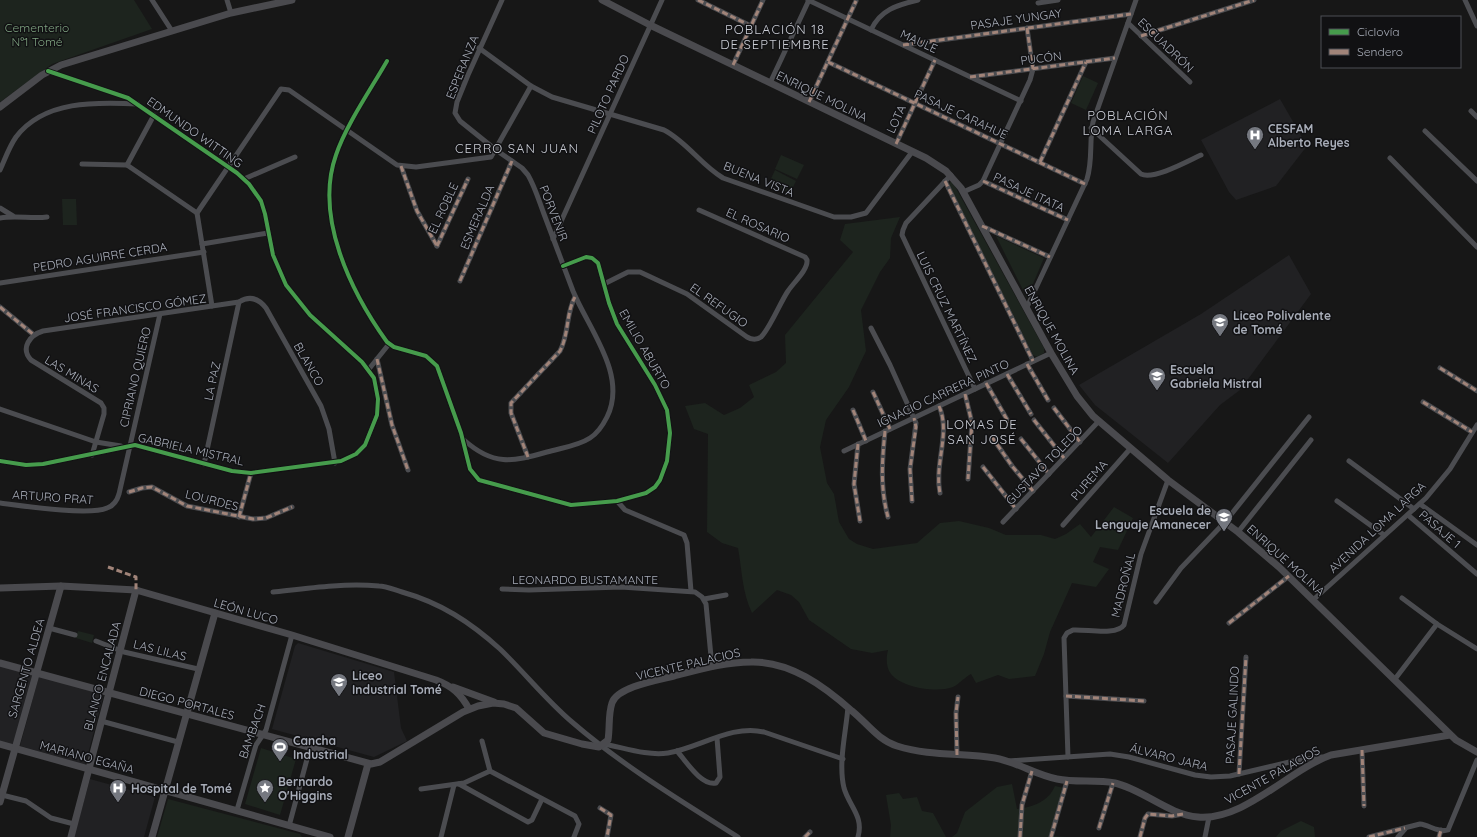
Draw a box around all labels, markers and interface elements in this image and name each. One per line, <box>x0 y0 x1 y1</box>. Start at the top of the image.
street label: PASAJE YUNGAY <box>969 5 1063 33</box>
street label: ESCUADRÓN <box>1135 15 1197 75</box>
legend <box>1321 16 1461 68</box>
park label: Cementerio N°1 Tomé <box>5 20 69 49</box>
district label: POBLACIÓN 18 DE SEPTIEMBRE <box>720 21 830 52</box>
text: Ciclovía <box>1357 24 1400 39</box>
street label: MAULE <box>898 26 940 56</box>
street label: ESPERANZA <box>442 33 482 101</box>
text: Sendero <box>1357 44 1403 59</box>
street label: PUCÓN <box>1019 48 1063 68</box>
street label: PILOTO PARDO <box>584 52 632 136</box>
street label: ENRIQUE MOLINA <box>774 67 870 125</box>
street label: PASAJE CARAHUE <box>912 86 1010 142</box>
street label: EDMUNDO WITTING <box>144 93 246 171</box>
street label: LOTA <box>883 102 909 136</box>
district label: POBLACIÓN LOMA LARGA <box>1083 107 1173 138</box>
place label: CESFAM Alberto Reyes <box>1268 121 1350 150</box>
hospital icon: CESFAM Alberto Reyes <box>1245 125 1265 150</box>
district label: CERRO SAN JUAN <box>455 140 579 156</box>
street label: BUENA VISTA <box>721 158 797 200</box>
street label: PASAJE ITATA <box>991 169 1067 215</box>
street label: EL ROBLE <box>425 180 461 236</box>
street label: ESMERALDA <box>457 182 497 252</box>
street label: PORVENIR <box>536 183 572 243</box>
street label: EL ROSARIO <box>724 204 792 246</box>
street label: PEDRO AGUIRRE CERDA <box>32 239 168 275</box>
street label: LUIS CRUZ MARTÍNEZ <box>913 249 981 365</box>
street label: EL REFUGIO <box>687 280 751 330</box>
street label: ENRIQUE MOLINA <box>1021 283 1083 377</box>
street label: JOSÉ FRANCISCO GÓMEZ <box>63 291 208 325</box>
street label: EMILIO ABURTO <box>616 306 674 392</box>
place label: Liceo Polivalente de Tomé <box>1233 308 1331 337</box>
school or university icon: Liceo Polivalente de Tomé <box>1210 312 1230 337</box>
street label: CIPRIANO QUIERO <box>116 325 154 429</box>
street label: BLANCO <box>291 340 327 388</box>
street label: LAS MINAS <box>42 352 102 396</box>
street label: IGNACIO CARRERA PINTO <box>875 356 1011 430</box>
street label: LA PAZ <box>201 360 224 402</box>
place label: Escuela Gabriela Mistral <box>1170 362 1262 391</box>
school or university icon: Escuela Gabriela Mistral <box>1147 366 1167 391</box>
district label: LOMAS DE SAN JOSÉ <box>946 416 1018 447</box>
street label: GUSTAVO TOLEDO <box>1002 422 1086 508</box>
street label: GABRIELA MISTRAL <box>137 430 246 469</box>
street label: PUREMA <box>1068 457 1111 503</box>
street label: AVENIDA LOMA LARGA <box>1325 478 1429 576</box>
street label: LOURDES <box>184 486 240 514</box>
street label: ARTURO PRAT <box>12 487 94 507</box>
place label: Escuela de Lenguaje Amanecer <box>1095 503 1211 532</box>
school or university icon: Escuela de Lenguaje Amanecer <box>1214 507 1234 532</box>
street label: PASAJE 1 <box>1416 507 1464 551</box>
street label: ENRIQUE MOLINA <box>1244 521 1328 599</box>
street label: MADROÑAL <box>1108 550 1138 619</box>
street label: LEONARDO BUSTAMANTE <box>512 572 658 587</box>
street label: LEÓN LUCO <box>212 595 280 627</box>
street label: SARGENTO ALDEA <box>5 616 47 720</box>
street label: BLANCO ENCALADA <box>80 619 124 732</box>
street label: LAS LILAS <box>132 636 188 664</box>
street label: VICENTE PALACIOS <box>634 645 742 683</box>
street label: PASAJE GALINDO <box>1222 666 1242 764</box>
place label: Liceo Industrial Tomé <box>352 668 442 697</box>
school or university icon: Liceo Industrial Tomé <box>329 672 349 697</box>
street label: DIEGO PORTALES <box>138 683 236 723</box>
street label: BAMBACH <box>235 701 269 761</box>
place label: Cancha Industrial <box>293 733 348 762</box>
street label: MARIANO EGAÑA <box>38 737 136 777</box>
sports icon: Cancha Industrial <box>270 737 290 762</box>
street label: ÁLVARO JARA <box>1129 740 1210 774</box>
street label: VICENTE PALACIOS <box>1222 742 1323 808</box>
place label: Bernardo O'Higgins <box>278 774 333 803</box>
hospital icon: Hospital de Tomé <box>108 778 128 803</box>
place icon: Bernardo O'Higgins <box>255 778 275 803</box>
place label: Hospital de Tomé <box>131 781 232 796</box>

